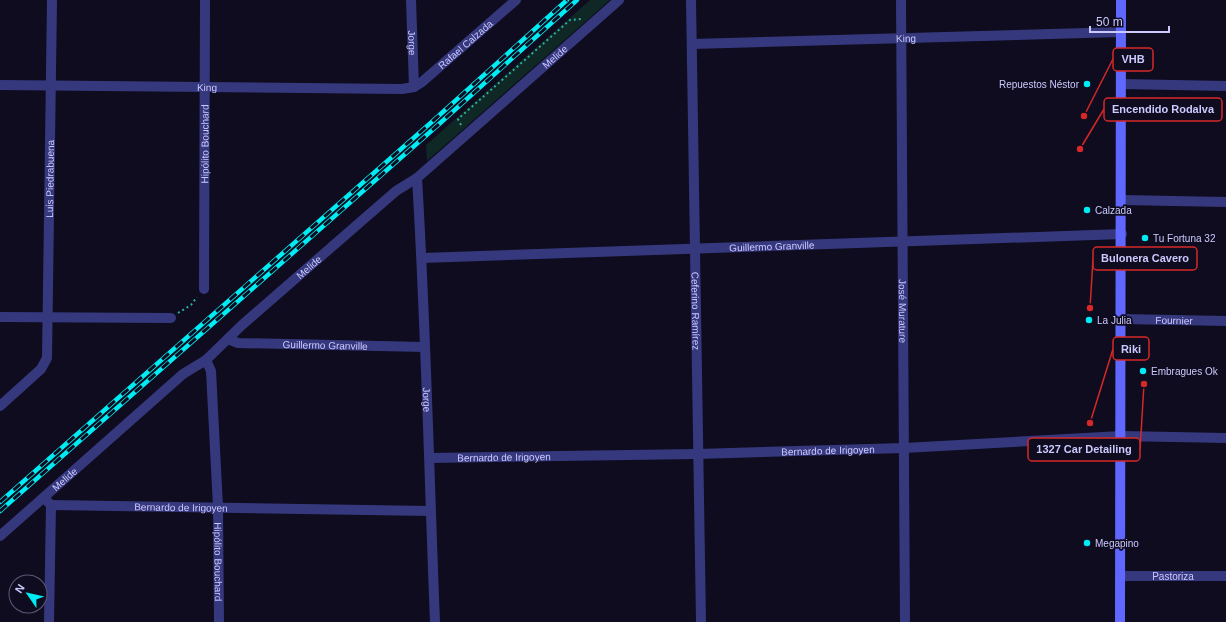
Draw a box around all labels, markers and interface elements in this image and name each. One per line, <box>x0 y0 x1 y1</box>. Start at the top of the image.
scale bar <box>1090 8 1169 34</box>
text: 50 m <box>1096 15 1123 29</box>
street label: Rafael Calzada <box>436 18 495 71</box>
street label: Jorge <box>406 30 418 56</box>
street label: King <box>896 33 916 44</box>
street label: Melide <box>540 43 570 71</box>
callout: VHB <box>1113 48 1153 71</box>
text: VHB <box>1121 53 1145 65</box>
place label: Repuestos Néstor <box>999 79 1080 90</box>
marker: Repuestos Néstor <box>1082 79 1092 89</box>
street label: King <box>197 82 217 93</box>
callout: Encendido Rodalva <box>1104 98 1222 121</box>
text: Encendido Rodalva <box>1112 103 1215 115</box>
street label: Hipólito Bouchard <box>199 104 211 184</box>
street label: Luis Piedrabuena <box>44 139 56 218</box>
marker: Calzada <box>1082 205 1092 215</box>
place label: Calzada <box>1095 205 1132 216</box>
marker: Tu Fortuna 32 <box>1140 233 1150 243</box>
place label: Tu Fortuna 32 <box>1153 233 1216 244</box>
street label: Guillermo Granville <box>729 240 815 253</box>
callout: Bulonera Cavero <box>1093 247 1197 270</box>
text: Bulonera Cavero <box>1101 252 1189 264</box>
street label: Melide <box>294 253 324 281</box>
street label: Ceferino Ramírez <box>689 272 702 350</box>
street label: José Murature <box>897 279 908 343</box>
marker: La Julia <box>1084 315 1094 325</box>
place label: La Julia <box>1097 315 1132 326</box>
street label: Fournier <box>1155 315 1193 326</box>
callout: Riki <box>1113 337 1149 360</box>
street label: Guillermo Granville <box>283 339 368 352</box>
text: Riki <box>1121 343 1141 355</box>
marker: Embragues Ok <box>1138 366 1148 376</box>
place label: Embragues Ok <box>1151 366 1219 377</box>
street label: Jorge <box>421 387 433 413</box>
callout: 1327 Car Detailing <box>1028 438 1140 461</box>
text: 1327 Car Detailing <box>1036 443 1132 455</box>
street label: Bernardo de Irigoyen <box>781 444 875 458</box>
street label: Bernardo de Irigoyen <box>457 451 551 464</box>
street label: Melide <box>50 465 80 493</box>
street label: Bernardo de Irigoyen <box>134 501 228 514</box>
street label: Hipólito Bouchard <box>212 522 224 601</box>
marker: Megapino <box>1082 538 1092 548</box>
place label: Megapino <box>1095 538 1139 549</box>
street label: Pastoriza <box>1152 571 1194 582</box>
north arrow <box>8 574 48 614</box>
text: N <box>13 582 27 595</box>

